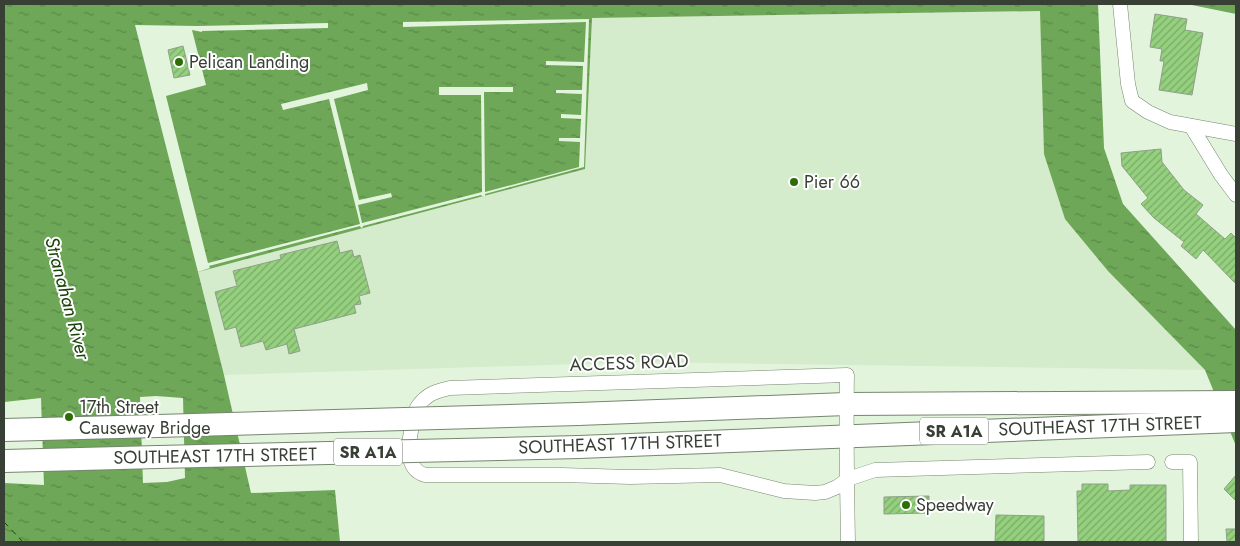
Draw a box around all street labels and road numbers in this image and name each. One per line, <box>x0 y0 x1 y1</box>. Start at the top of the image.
street label: ACCESS ROAD <box>569 348 689 378</box>
street label: SOUTHEAST 17TH STREET <box>998 409 1203 443</box>
road number: SR A1A <box>920 418 988 444</box>
street label: SOUTHEAST 17TH STREET <box>518 427 723 461</box>
road number: SR A1A <box>334 438 402 466</box>
street label: SOUTHEAST 17TH STREET <box>113 441 318 471</box>

